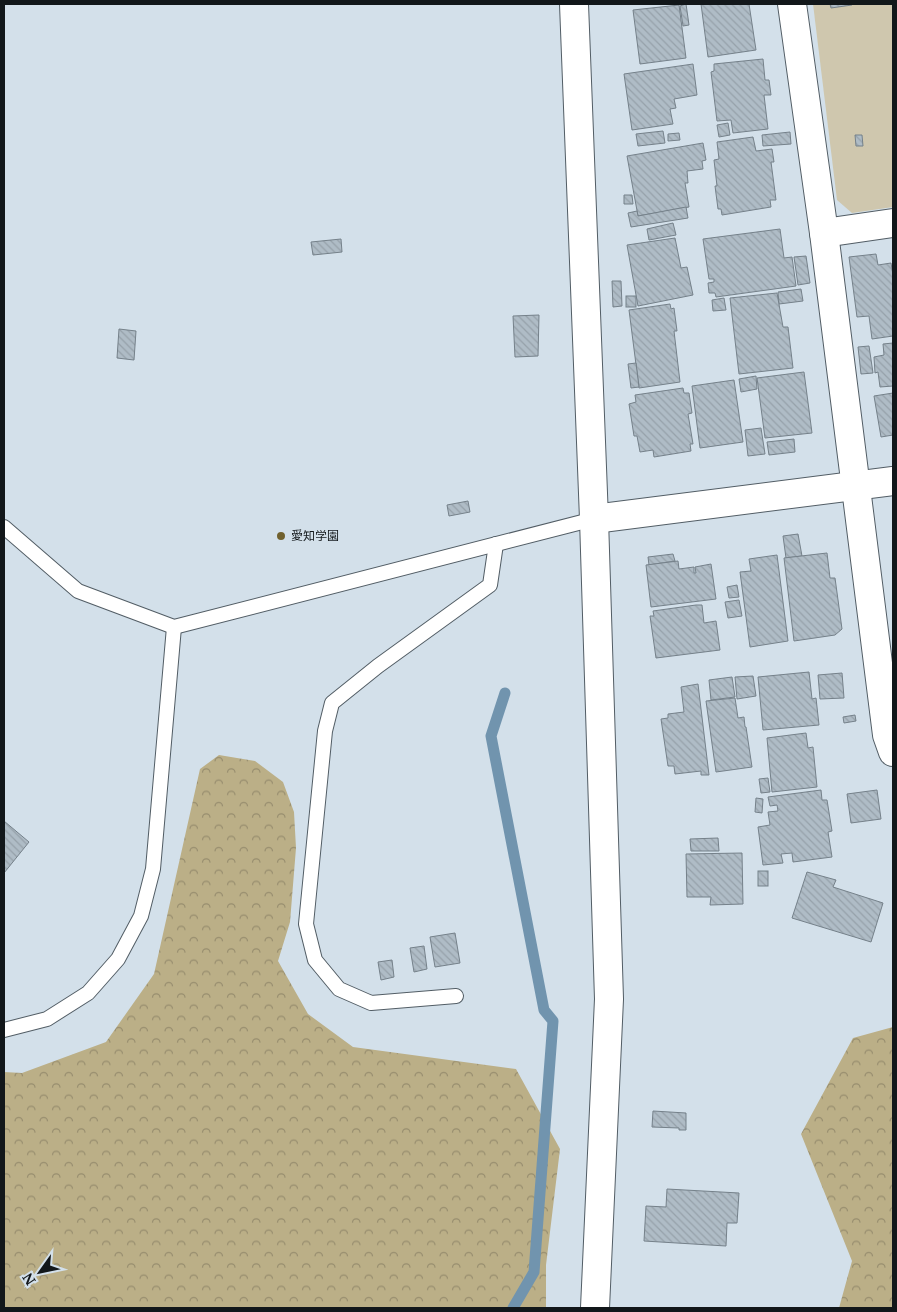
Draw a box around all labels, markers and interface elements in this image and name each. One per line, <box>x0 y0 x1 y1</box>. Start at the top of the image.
place label: 愛知学園 <box>291 527 339 544</box>
marker: 愛知学園 <box>275 530 287 542</box>
north arrow <box>15 1247 65 1297</box>
text: N <box>18 1270 40 1289</box>

